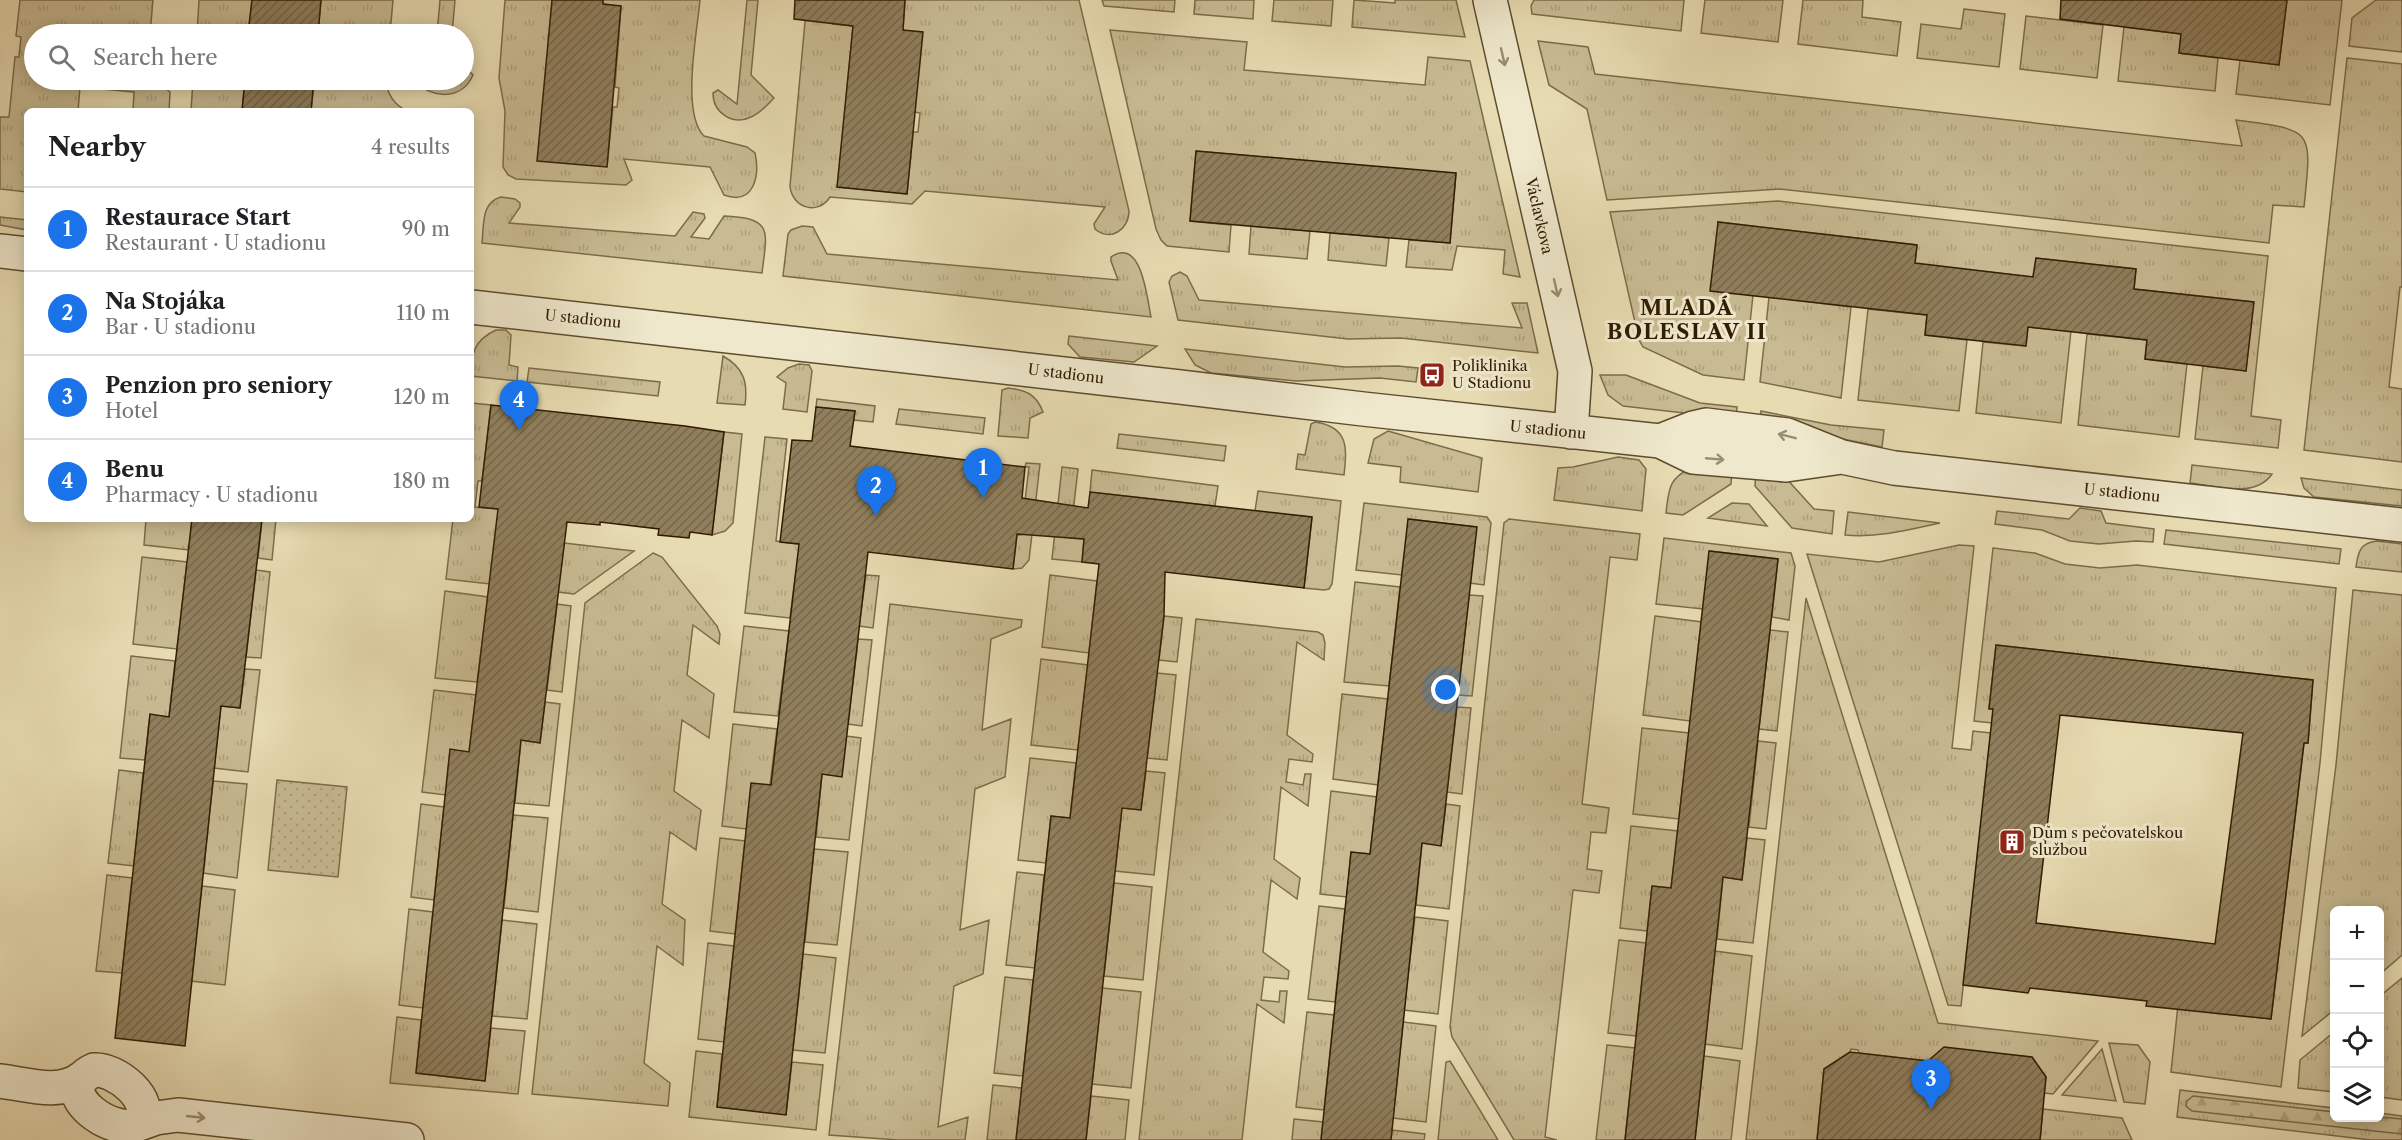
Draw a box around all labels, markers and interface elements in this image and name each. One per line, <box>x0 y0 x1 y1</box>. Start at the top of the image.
search box <box>24 24 474 90</box>
icon: search <box>45 41 78 74</box>
text: Search here <box>93 44 218 71</box>
one-way arrow <box>1498 47 1509 66</box>
text: Nearby <box>48 131 146 163</box>
text: 4 results <box>371 135 450 159</box>
street label: Václavkova <box>1521 175 1558 256</box>
text: Restaurace Start <box>105 204 291 231</box>
text: 1 <box>63 217 72 241</box>
text: 90 m <box>402 217 450 241</box>
text: Restaurant · U stadionu <box>105 231 326 255</box>
one-way arrow <box>1551 278 1562 297</box>
text: Na Stojáka <box>105 288 225 315</box>
district label: MLADÁ BOLESLAV II <box>1607 295 1767 344</box>
text: 2 <box>62 301 73 325</box>
text: 110 m <box>397 301 450 325</box>
street label: U stadionu <box>544 305 622 332</box>
text: Bar · U stadionu <box>105 315 256 339</box>
place label: Poliklinika U Stadionu <box>1452 356 1531 392</box>
street label: U stadionu <box>1027 359 1105 388</box>
bus stop icon: Poliklinika U Stadionu <box>1417 360 1447 390</box>
text: Penzion pro seniory <box>105 372 332 399</box>
pin: 4 <box>500 380 538 430</box>
text: 3 <box>62 385 73 409</box>
text: 120 m <box>393 385 450 409</box>
text: Hotel <box>105 399 158 423</box>
street label: U stadionu <box>1509 416 1587 443</box>
one-way arrow <box>1778 430 1797 442</box>
pin: 1 <box>964 448 1002 498</box>
one-way arrow <box>1704 454 1724 465</box>
text: Benu <box>105 456 164 483</box>
pin: 2 <box>856 466 896 516</box>
text: 4 <box>62 469 73 493</box>
text: 180 m <box>393 469 450 493</box>
street label: U stadionu <box>2083 479 2161 506</box>
text: Pharmacy · U stadionu <box>105 483 318 507</box>
your location <box>1431 675 1460 704</box>
place label: Dům s pečovatelskou službou <box>2032 823 2183 859</box>
building icon: Dům s pečovatelskou službou <box>1997 827 2027 857</box>
map controls <box>2330 906 2384 1122</box>
button: + <box>2330 906 2384 960</box>
button: − <box>2330 960 2384 1014</box>
button: locate <box>2330 1014 2384 1068</box>
pin: 3 <box>1912 1060 1950 1109</box>
button: layers <box>2330 1068 2384 1122</box>
one-way arrow <box>186 1112 206 1123</box>

